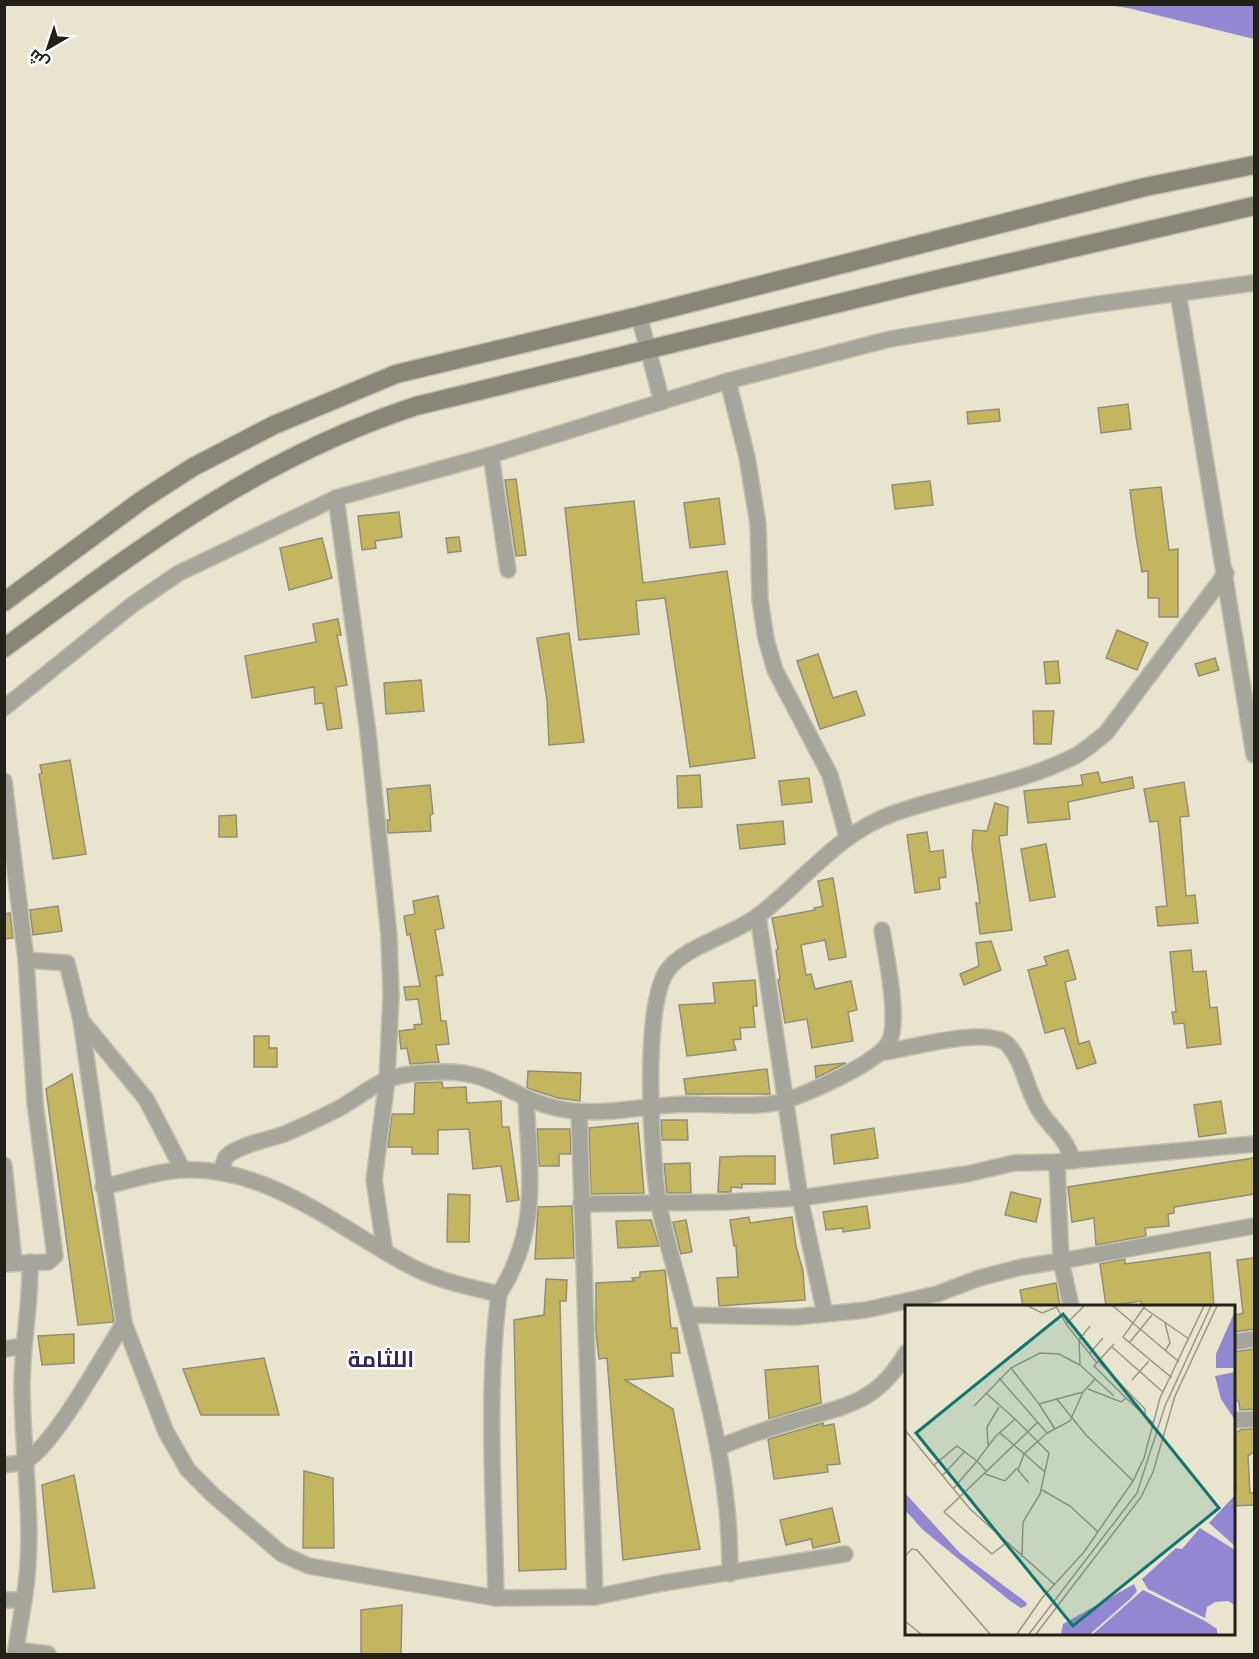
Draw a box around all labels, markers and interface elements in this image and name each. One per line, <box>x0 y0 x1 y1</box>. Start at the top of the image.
north arrow <box>18 18 78 78</box>
text: ش <box>25 45 53 73</box>
inset map <box>905 1305 1235 1635</box>
district label: اللثامة <box>348 1347 414 1372</box>

